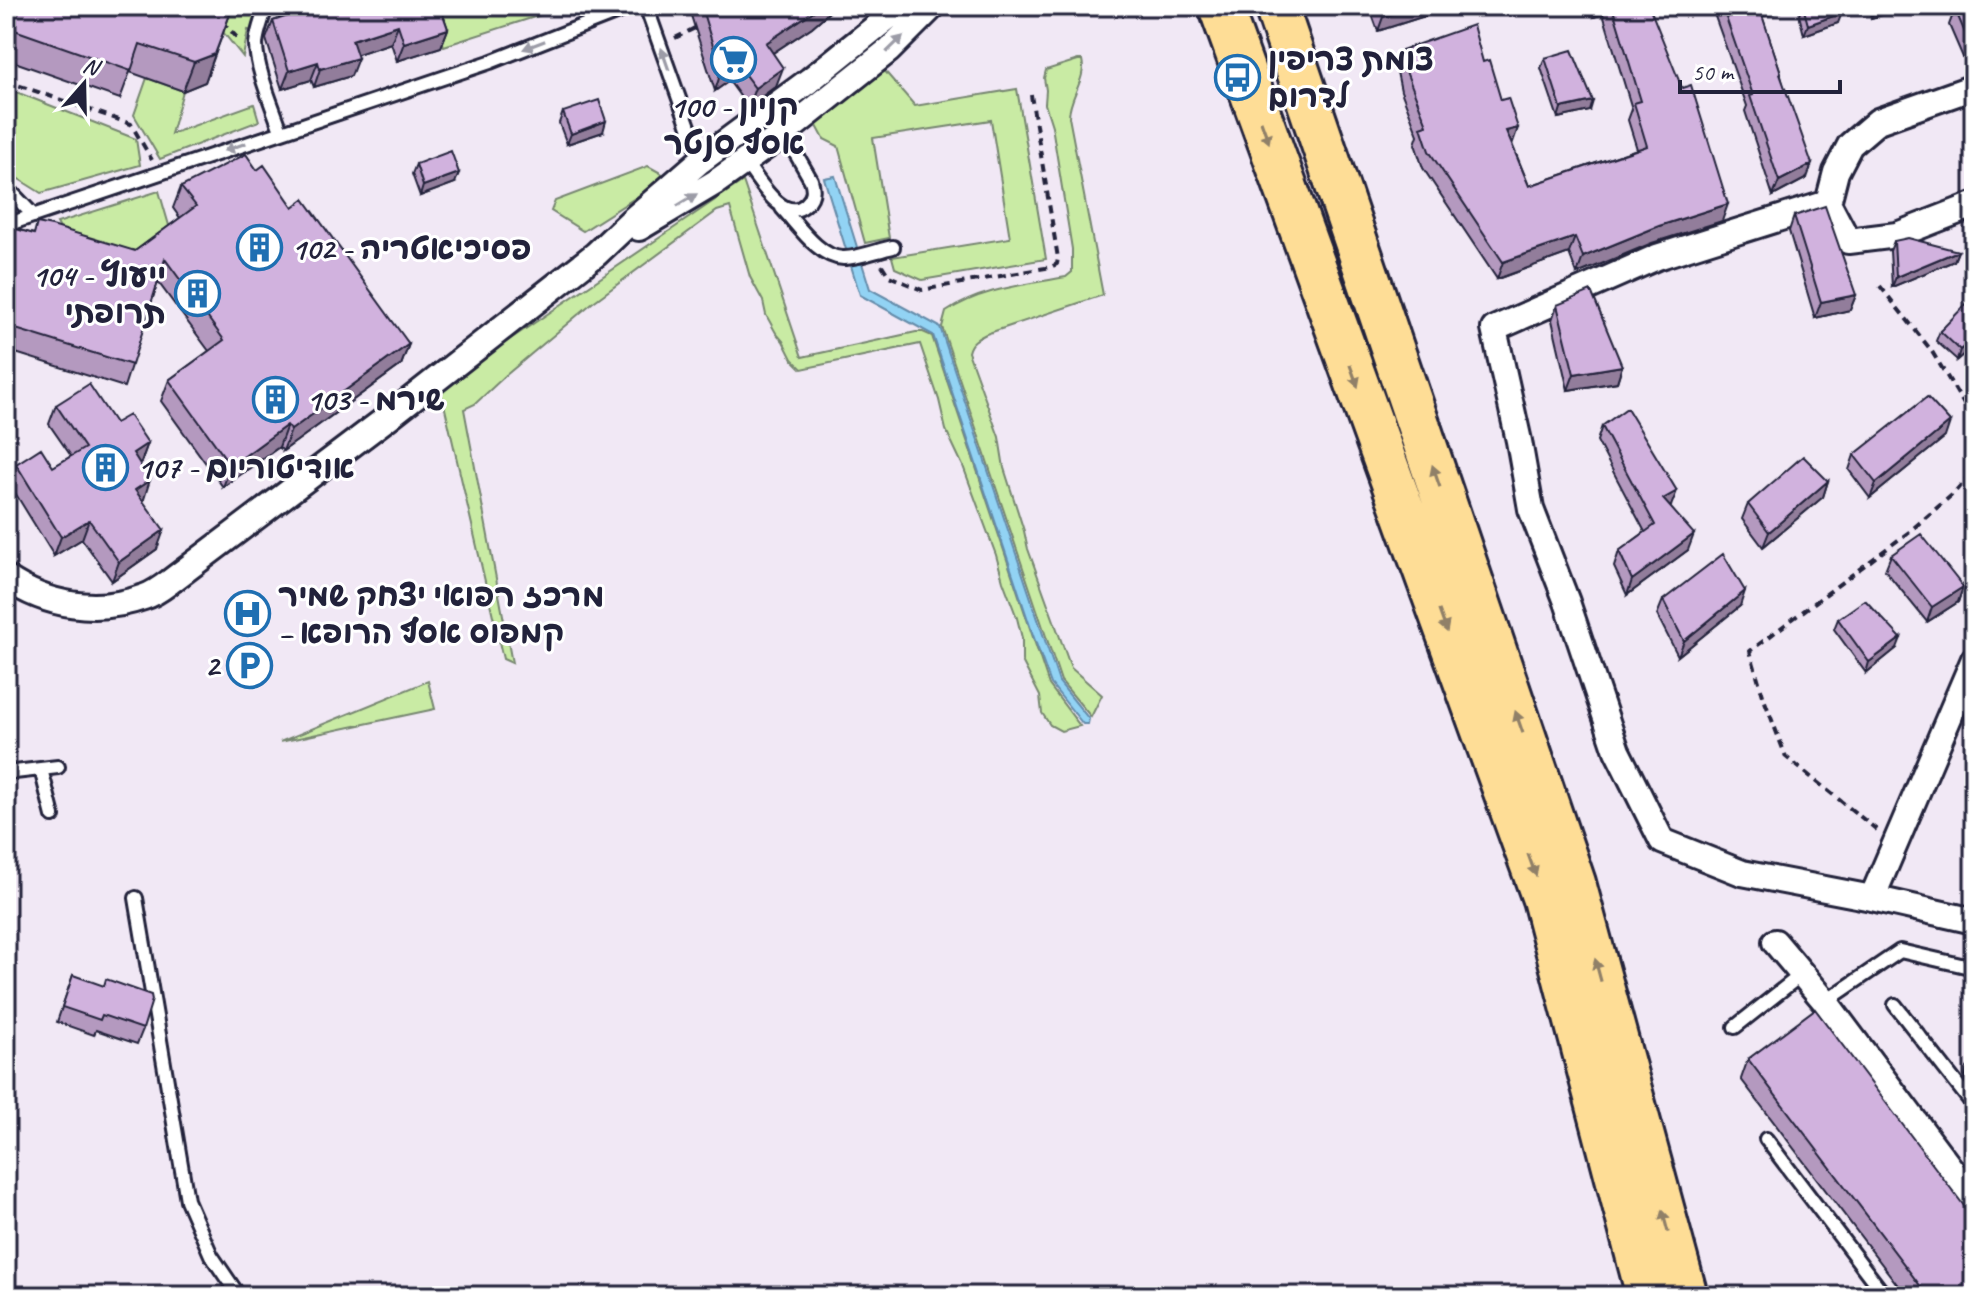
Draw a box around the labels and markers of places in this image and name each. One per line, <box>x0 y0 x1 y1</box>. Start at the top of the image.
supermarket icon: 100 - קניון אסף סנטר <box>710 35 758 83</box>
place label: צומת צריפין לדרום <box>1268 39 1434 117</box>
bus stop icon: צומת צריפין לדרום <box>1213 53 1261 101</box>
place label: 100 - קניון אסף סנטר <box>664 86 804 164</box>
building icon: 102 - פסיכיאטריה <box>236 224 284 272</box>
place label: 102 - פסיכיאטריה <box>291 228 532 269</box>
place label: 104 - ייעוץ תרופתי <box>32 255 166 333</box>
building icon: 104 - ייעוץ תרופתי <box>173 269 221 317</box>
building icon: 103 - שירמ <box>251 375 299 423</box>
place label: 103 - שירמ <box>306 379 445 420</box>
building icon: 107 - אודיטוריום <box>82 443 130 491</box>
place label: 107 - אודיטוריום <box>137 447 355 488</box>
place label: מרכז רפואי יצחק שמיר – קמפוס אסף הרופא <box>278 575 605 653</box>
hospital icon: מרכז רפואי יצחק שמיר – קמפוס אסף הרופא <box>223 589 271 637</box>
parking icon: 2 <box>226 641 274 689</box>
place label: 2 <box>205 645 222 686</box>

